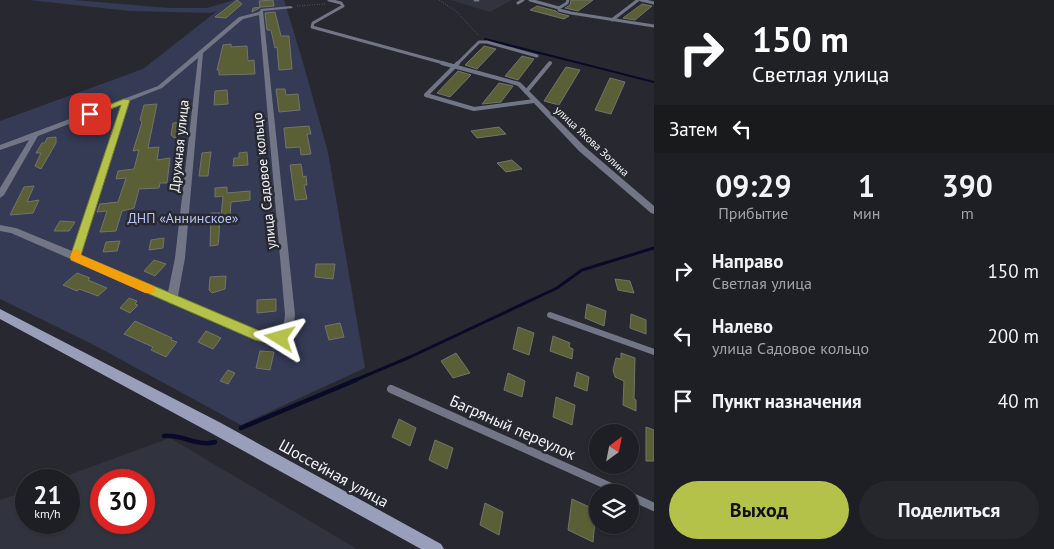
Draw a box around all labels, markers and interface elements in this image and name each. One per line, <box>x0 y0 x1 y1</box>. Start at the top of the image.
text: 150 m <box>752 16 849 62</box>
icon: right <box>669 20 734 85</box>
text: Светлая улица <box>752 60 889 88</box>
pin <box>69 93 111 135</box>
street label: Дружная улица <box>165 99 193 193</box>
icon: arrive <box>76 100 104 128</box>
street label: улица Якова Золина <box>552 103 632 179</box>
street label: улица Садовое кольцо <box>248 112 280 250</box>
icon: left <box>728 115 756 143</box>
text: Затем <box>669 117 718 141</box>
text: 09:29 <box>715 166 791 205</box>
text: 1 <box>858 166 875 205</box>
text: 390 <box>942 166 993 205</box>
text: Прибытие <box>718 203 789 223</box>
text: мин <box>853 203 880 223</box>
text: m <box>961 203 974 223</box>
park label: ДНП «Аннинское» <box>127 209 239 227</box>
text: Направо <box>712 249 783 273</box>
icon: right <box>669 257 697 285</box>
text: 150 m <box>987 259 1039 283</box>
text: Светлая улица <box>712 273 812 293</box>
position arrow <box>253 311 305 363</box>
text: Налево <box>712 314 773 338</box>
icon: left <box>669 322 697 350</box>
text: 200 m <box>987 324 1039 348</box>
text: улица Садовое кольцо <box>712 338 869 358</box>
icon: arrive <box>669 387 697 415</box>
text: Пункт назначения <box>712 389 862 413</box>
text: 40 m <box>998 389 1039 413</box>
street label: Багряный переулок <box>447 390 579 464</box>
north arrow <box>589 424 639 474</box>
map controls <box>589 424 639 534</box>
street label: Шоссейная улица <box>276 435 392 511</box>
speed limit sign: 30 <box>90 469 155 534</box>
text: 21 <box>33 479 62 511</box>
button: Выход <box>669 481 849 539</box>
button: Поделиться <box>859 481 1039 539</box>
button: layers <box>589 484 639 534</box>
text: km/h <box>34 506 61 521</box>

